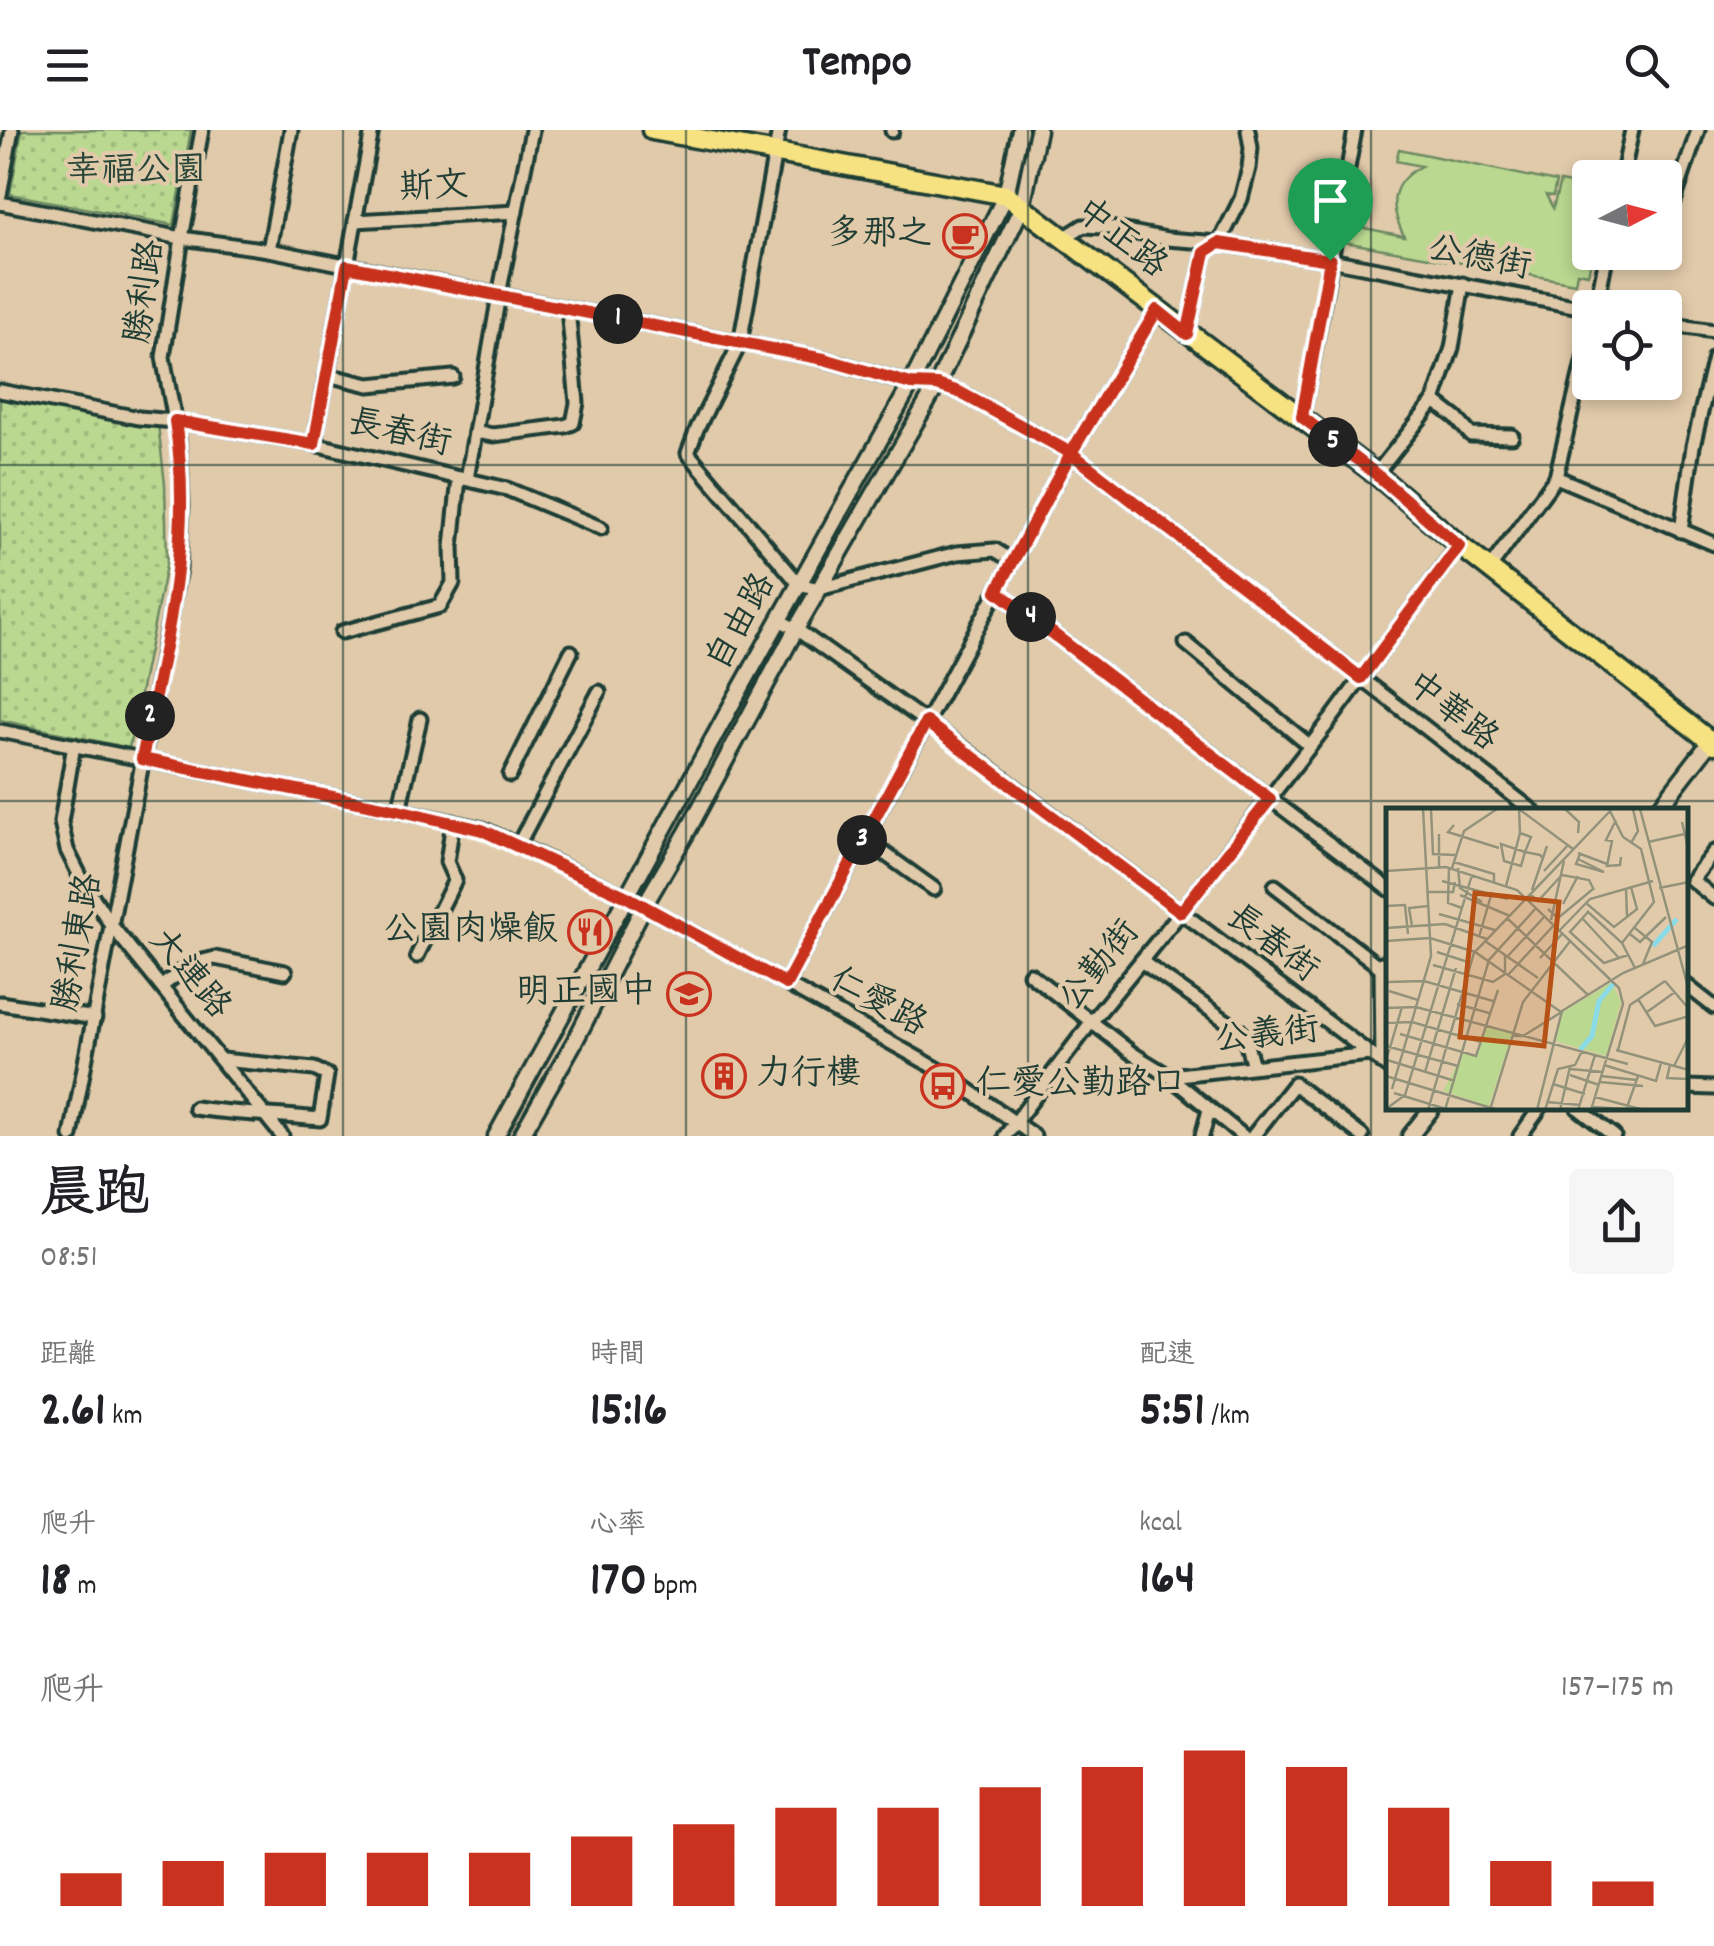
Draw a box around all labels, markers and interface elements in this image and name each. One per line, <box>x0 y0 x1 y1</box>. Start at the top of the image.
text: Tempo <box>802 33 912 97</box>
icon: menu <box>40 38 95 93</box>
icon: search <box>1619 38 1674 93</box>
park label: 幸福公園 <box>66 148 206 198</box>
pin <box>1288 158 1373 261</box>
north arrow <box>1572 160 1682 270</box>
map controls <box>1572 160 1682 400</box>
street label: 斯文 <box>398 162 470 216</box>
icon: arrive <box>1303 173 1358 228</box>
street label: 中正路 <box>1063 188 1177 292</box>
place label: 多那之 <box>827 211 932 261</box>
cafe icon: 多那之 <box>942 213 988 259</box>
street label: 公德街 <box>1423 225 1535 295</box>
street label: 勝利路 <box>115 237 179 347</box>
button: locate <box>1572 290 1682 400</box>
pin: 1 <box>593 294 643 344</box>
text: 1 <box>615 299 621 339</box>
street label: 長春街 <box>342 399 456 471</box>
pin: 5 <box>1308 417 1358 467</box>
text: 5 <box>1327 422 1339 462</box>
street label: 自由路 <box>696 565 790 681</box>
pin: 4 <box>1006 592 1056 642</box>
text: 4 <box>1025 597 1037 637</box>
street label: 中華路 <box>1394 661 1508 765</box>
pin: 2 <box>125 691 175 741</box>
text: 2 <box>144 696 156 736</box>
inset map <box>1386 808 1689 1111</box>
pin: 3 <box>837 815 887 865</box>
text: 3 <box>856 820 868 860</box>
street label: 勝利東路 <box>43 870 117 1016</box>
street label: 長春街 <box>1214 893 1328 997</box>
place label: 公園肉燥飯 <box>383 907 558 957</box>
restaurant icon: 公園肉燥飯 <box>567 909 613 955</box>
street label: 公勤街 <box>1049 910 1153 1024</box>
street label: 大連路 <box>135 919 241 1031</box>
street label: 仁愛路 <box>819 957 935 1051</box>
place label: 明正國中 <box>516 969 656 1019</box>
school or university icon: 明正國中 <box>666 971 712 1017</box>
street label: 公義街 <box>1212 1007 1322 1067</box>
place label: 力行樓 <box>756 1051 861 1101</box>
building icon: 力行樓 <box>701 1053 747 1099</box>
place label: 仁愛公勤路口 <box>976 1061 1186 1111</box>
bus stop icon: 仁愛公勤路口 <box>920 1063 966 1109</box>
text: 晨跑 <box>40 1159 150 1238</box>
button: share <box>1569 1169 1674 1274</box>
text: 08:51 <box>40 1236 97 1282</box>
text: 距離 <box>40 1337 96 1377</box>
text: 時間 <box>590 1337 646 1377</box>
text: 配速 <box>1139 1337 1195 1377</box>
text: 2.61 <box>40 1377 106 1449</box>
text: 15:16 <box>590 1377 668 1449</box>
text: 5:51 <box>1139 1377 1205 1449</box>
text: km <box>106 1398 143 1438</box>
text: /km <box>1205 1398 1250 1438</box>
text: kcal <box>1139 1505 1182 1545</box>
text: 爬升 <box>40 1507 96 1547</box>
text: 心率 <box>590 1507 646 1547</box>
text: 164 <box>1139 1545 1196 1617</box>
text: 18 <box>40 1547 71 1619</box>
text: 170 <box>590 1547 647 1619</box>
text: m <box>71 1568 97 1608</box>
text: bpm <box>647 1568 698 1608</box>
text: 157–175 m <box>1561 1666 1674 1712</box>
text: 爬升 <box>40 1670 104 1716</box>

